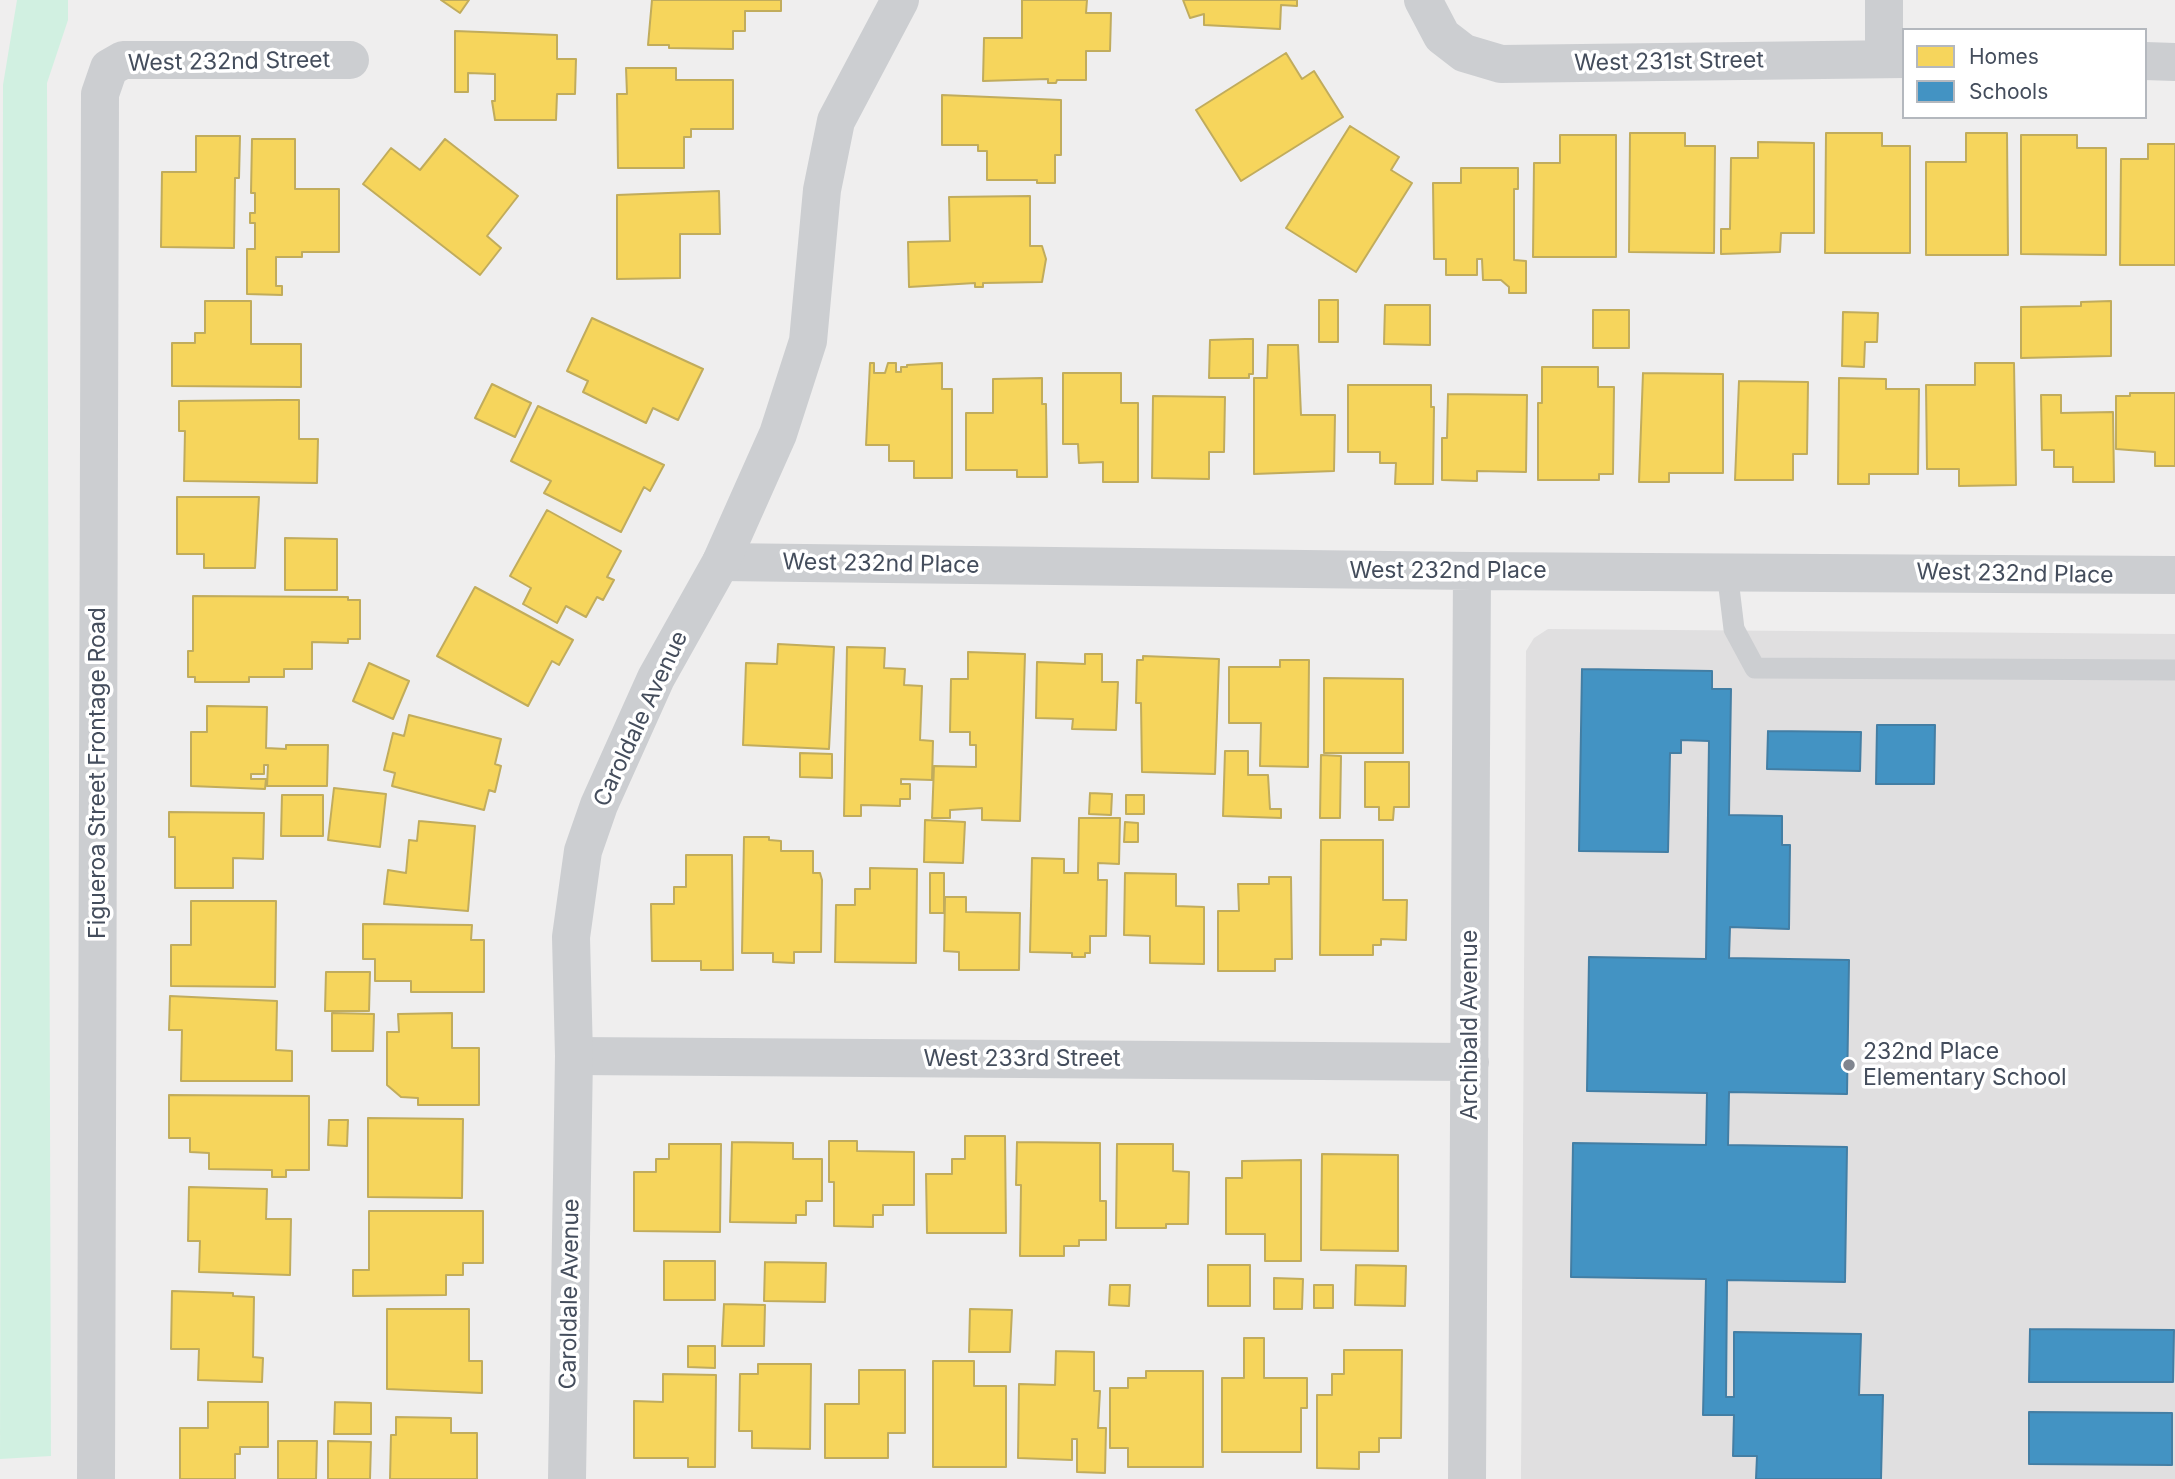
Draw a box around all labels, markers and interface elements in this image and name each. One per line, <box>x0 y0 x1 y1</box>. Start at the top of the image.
legend <box>1902 28 2147 119</box>
text: Homes <box>1969 44 2039 69</box>
street label: West 232nd Street <box>128 46 330 78</box>
street label: West 231st Street <box>1574 47 1764 77</box>
text: Schools <box>1969 79 2048 104</box>
street label: West 232nd Place <box>782 548 980 580</box>
street label: West 232nd Place <box>1349 557 1547 585</box>
street label: West 232nd Place <box>1916 558 2114 590</box>
street label: Figueroa Street Frontage Road <box>84 607 112 939</box>
street label: Caroldale Avenue <box>588 627 694 811</box>
street label: Archibald Avenue <box>1456 930 1484 1120</box>
place label: 232nd Place Elementary School <box>1863 1038 2067 1092</box>
street label: West 233rd Street <box>923 1045 1121 1073</box>
marker: 232nd Place Elementary School <box>1841 1057 1857 1073</box>
street label: Caroldale Avenue <box>555 1198 585 1390</box>

